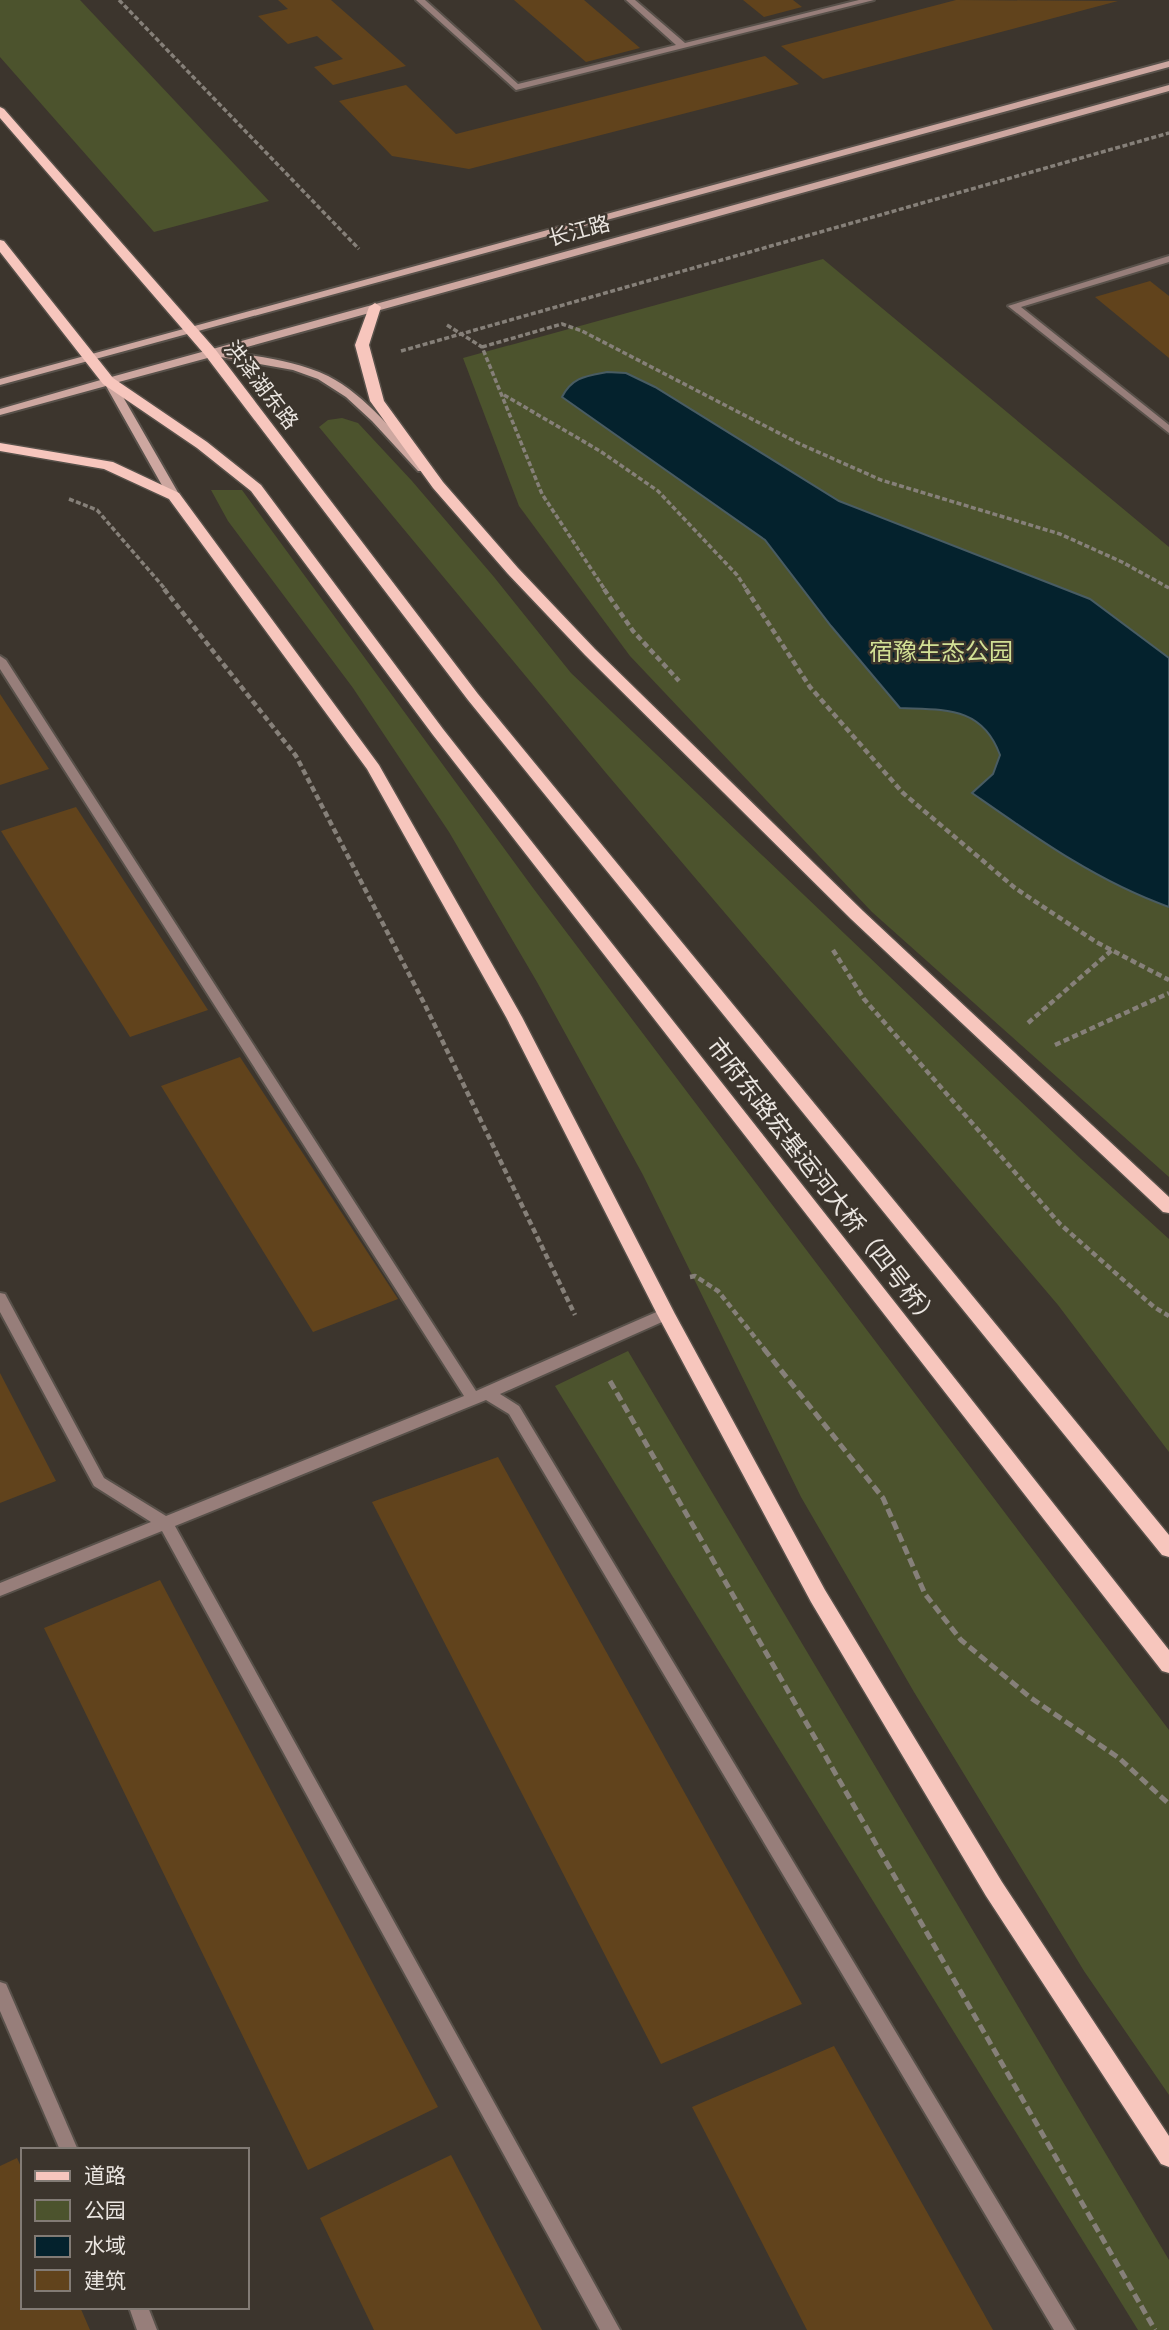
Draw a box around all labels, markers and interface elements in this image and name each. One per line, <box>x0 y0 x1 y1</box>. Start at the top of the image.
street label: 长江路 <box>545 210 613 251</box>
street label: 洪泽湖东路 <box>219 336 304 434</box>
park label: 宿豫生态公园 <box>869 637 1013 665</box>
street label: 市府东路宏基运河大桥（四号桥） <box>702 1032 946 1333</box>
legend <box>21 2148 248 2309</box>
text: 道路 <box>84 2163 126 2188</box>
text: 公园 <box>84 2198 126 2223</box>
text: 水域 <box>84 2233 126 2258</box>
text: 建筑 <box>84 2268 126 2293</box>

